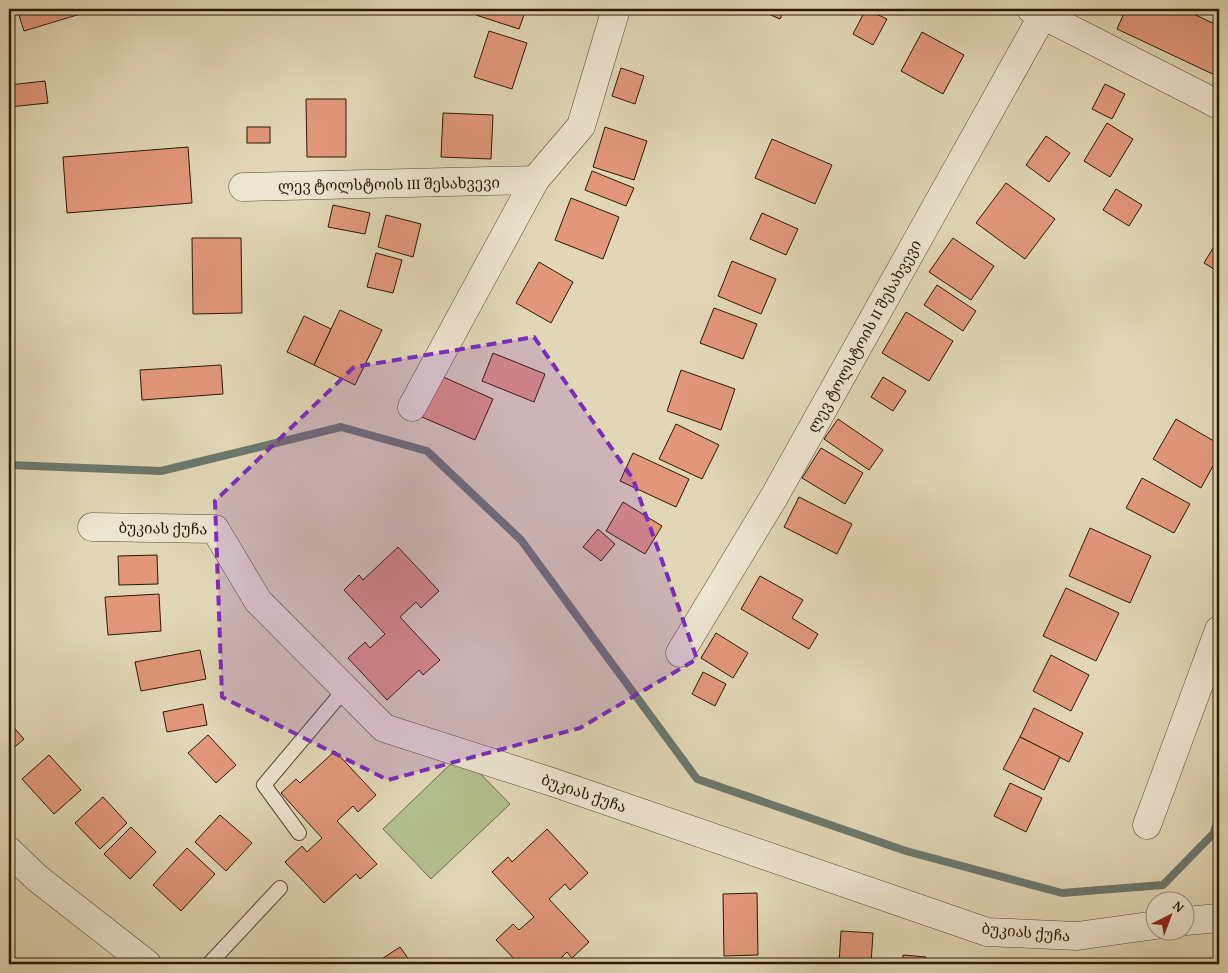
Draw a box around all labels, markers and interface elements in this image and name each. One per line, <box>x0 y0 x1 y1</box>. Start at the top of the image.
street label: ლევ ტოლსტოის III შესახვევი <box>278 172 500 196</box>
street label: ლევ ტოლსტოის II შესახვევი <box>802 236 926 436</box>
street label: ბუკიას ქუჩა <box>118 517 208 539</box>
street label: ბუკიას ქუჩა <box>539 769 629 817</box>
north arrow <box>1146 890 1196 940</box>
text: N <box>1169 896 1189 917</box>
street label: ბუკიას ქუჩა <box>981 918 1071 946</box>

